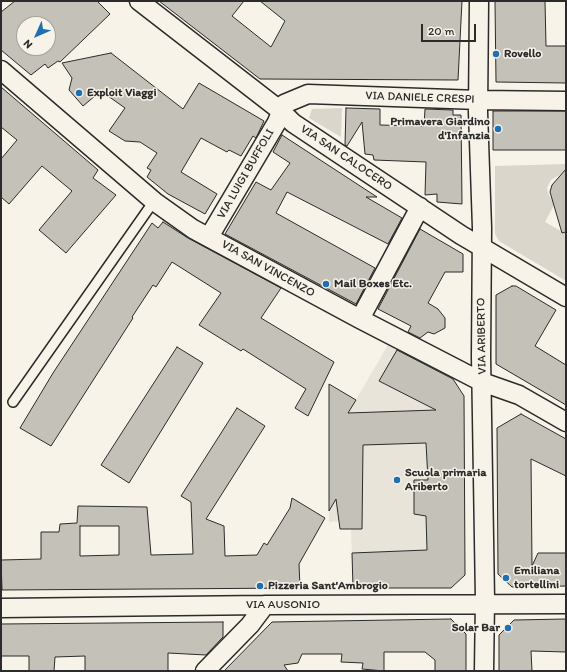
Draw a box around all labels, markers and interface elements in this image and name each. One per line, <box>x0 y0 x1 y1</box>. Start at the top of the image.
north arrow <box>16 16 56 56</box>
scale bar <box>423 16 478 42</box>
text: 20 m <box>428 24 455 38</box>
text: N <box>21 37 35 51</box>
place label: Rovello <box>504 47 541 61</box>
marker: Rovello <box>491 49 501 59</box>
place label: Exploit Viaggi <box>87 86 156 100</box>
marker: Exploit Viaggi <box>74 88 84 98</box>
street label: VIA DANIELE CRESPI <box>365 89 475 107</box>
place label: Primavera Giardino d'Infanzia <box>390 115 490 143</box>
street label: VIA SAN CALOCERO <box>297 122 395 194</box>
marker: Primavera Giardino d'Infanzia <box>493 124 503 134</box>
street label: VIA LUIGI BUFFOLI <box>214 126 278 222</box>
street label: VIA SAN VINCENZO <box>219 237 317 301</box>
place label: Mail Boxes Etc. <box>334 277 412 291</box>
marker: Mail Boxes Etc. <box>321 279 331 289</box>
street label: VIA ARIBERTO <box>474 297 490 375</box>
place label: Scuola primaria Ariberto <box>405 466 486 494</box>
marker: Scuola primaria Ariberto <box>392 475 402 485</box>
place label: Emiliana tortellini <box>514 564 560 592</box>
marker: Emiliana tortellini <box>501 573 511 583</box>
place label: Pizzeria Sant'Ambrogio <box>268 579 388 593</box>
marker: Pizzeria Sant'Ambrogio <box>255 581 265 591</box>
street label: VIA AUSONIO <box>246 598 320 612</box>
place label: Solar Bar <box>452 621 500 635</box>
marker: Solar Bar <box>503 623 513 633</box>

